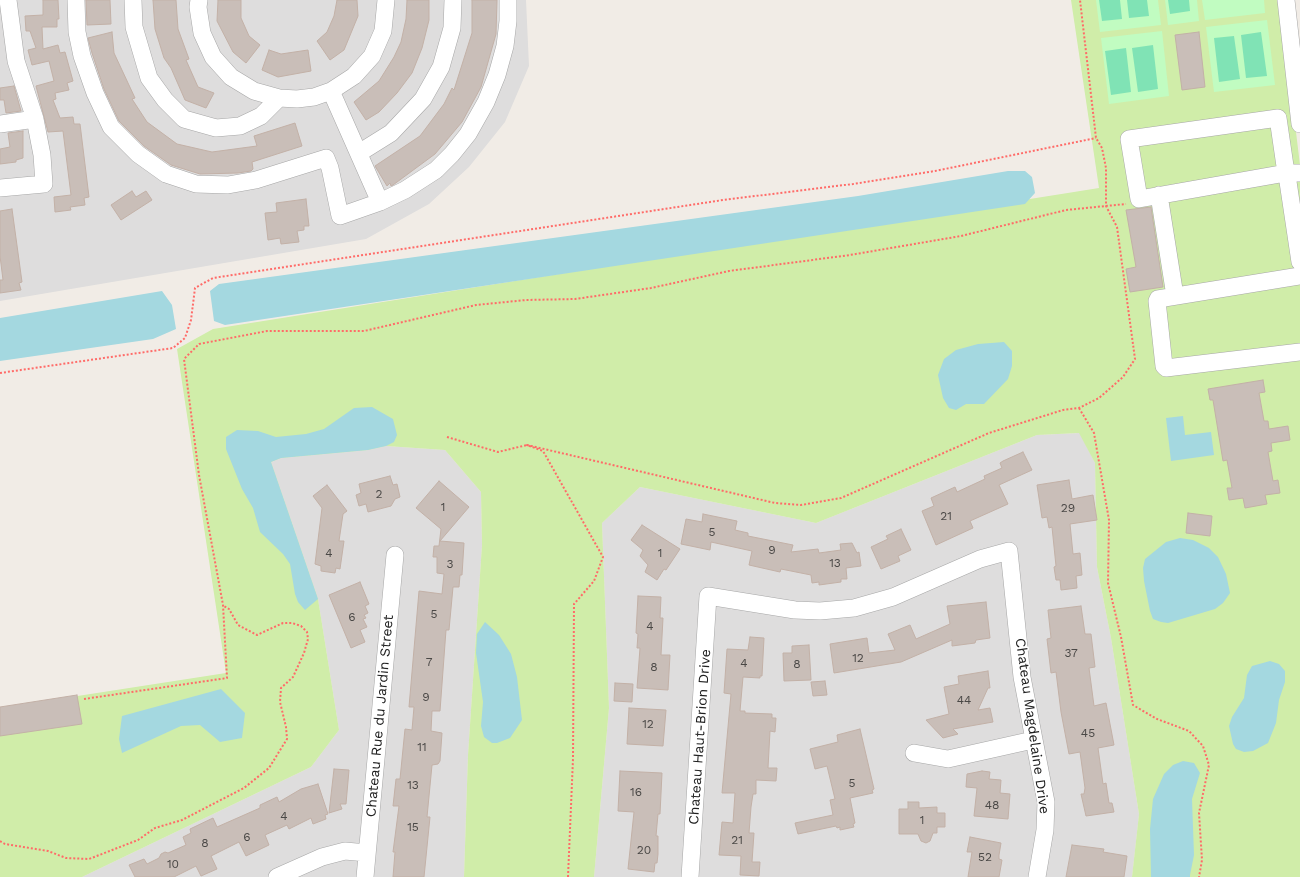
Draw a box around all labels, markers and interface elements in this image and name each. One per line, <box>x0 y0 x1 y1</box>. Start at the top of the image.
house number: 2 <box>376 487 382 501</box>
house number: 1 <box>441 500 445 514</box>
house number: 29 <box>1061 501 1075 515</box>
house number: 21 <box>940 509 952 523</box>
house number: 5 <box>709 525 715 539</box>
house number: 9 <box>768 543 776 557</box>
house number: 4 <box>325 546 333 560</box>
house number: 1 <box>658 546 662 560</box>
house number: 13 <box>829 556 841 570</box>
house number: 3 <box>447 557 453 571</box>
house number: 5 <box>431 607 437 621</box>
house number: 6 <box>348 610 356 624</box>
street label: Chateau Rue du Jardin Street <box>363 614 397 818</box>
house number: 4 <box>646 619 654 633</box>
street label: Chateau Magdelaine Drive <box>1011 637 1053 815</box>
house number: 37 <box>1064 646 1078 660</box>
street label: Chateau Haut-Brion Drive <box>685 649 715 825</box>
house number: 12 <box>852 651 864 665</box>
house number: 7 <box>426 655 432 669</box>
house number: 4 <box>740 656 748 670</box>
house number: 8 <box>793 657 801 671</box>
house number: 8 <box>650 660 658 674</box>
house number: 9 <box>422 690 430 704</box>
house number: 44 <box>957 693 971 707</box>
house number: 12 <box>642 717 654 731</box>
house number: 45 <box>1081 726 1095 740</box>
house number: 11 <box>417 740 427 754</box>
house number: 5 <box>849 776 855 790</box>
house number: 13 <box>407 778 419 792</box>
house number: 16 <box>630 785 642 799</box>
house number: 48 <box>985 798 999 812</box>
house number: 4 <box>280 809 288 823</box>
house number: 1 <box>920 813 924 827</box>
house number: 15 <box>407 820 419 834</box>
house number: 6 <box>243 830 251 844</box>
house number: 21 <box>731 833 743 847</box>
house number: 8 <box>201 836 209 850</box>
house number: 20 <box>637 843 651 857</box>
house number: 52 <box>978 850 992 864</box>
house number: 10 <box>167 857 179 871</box>

